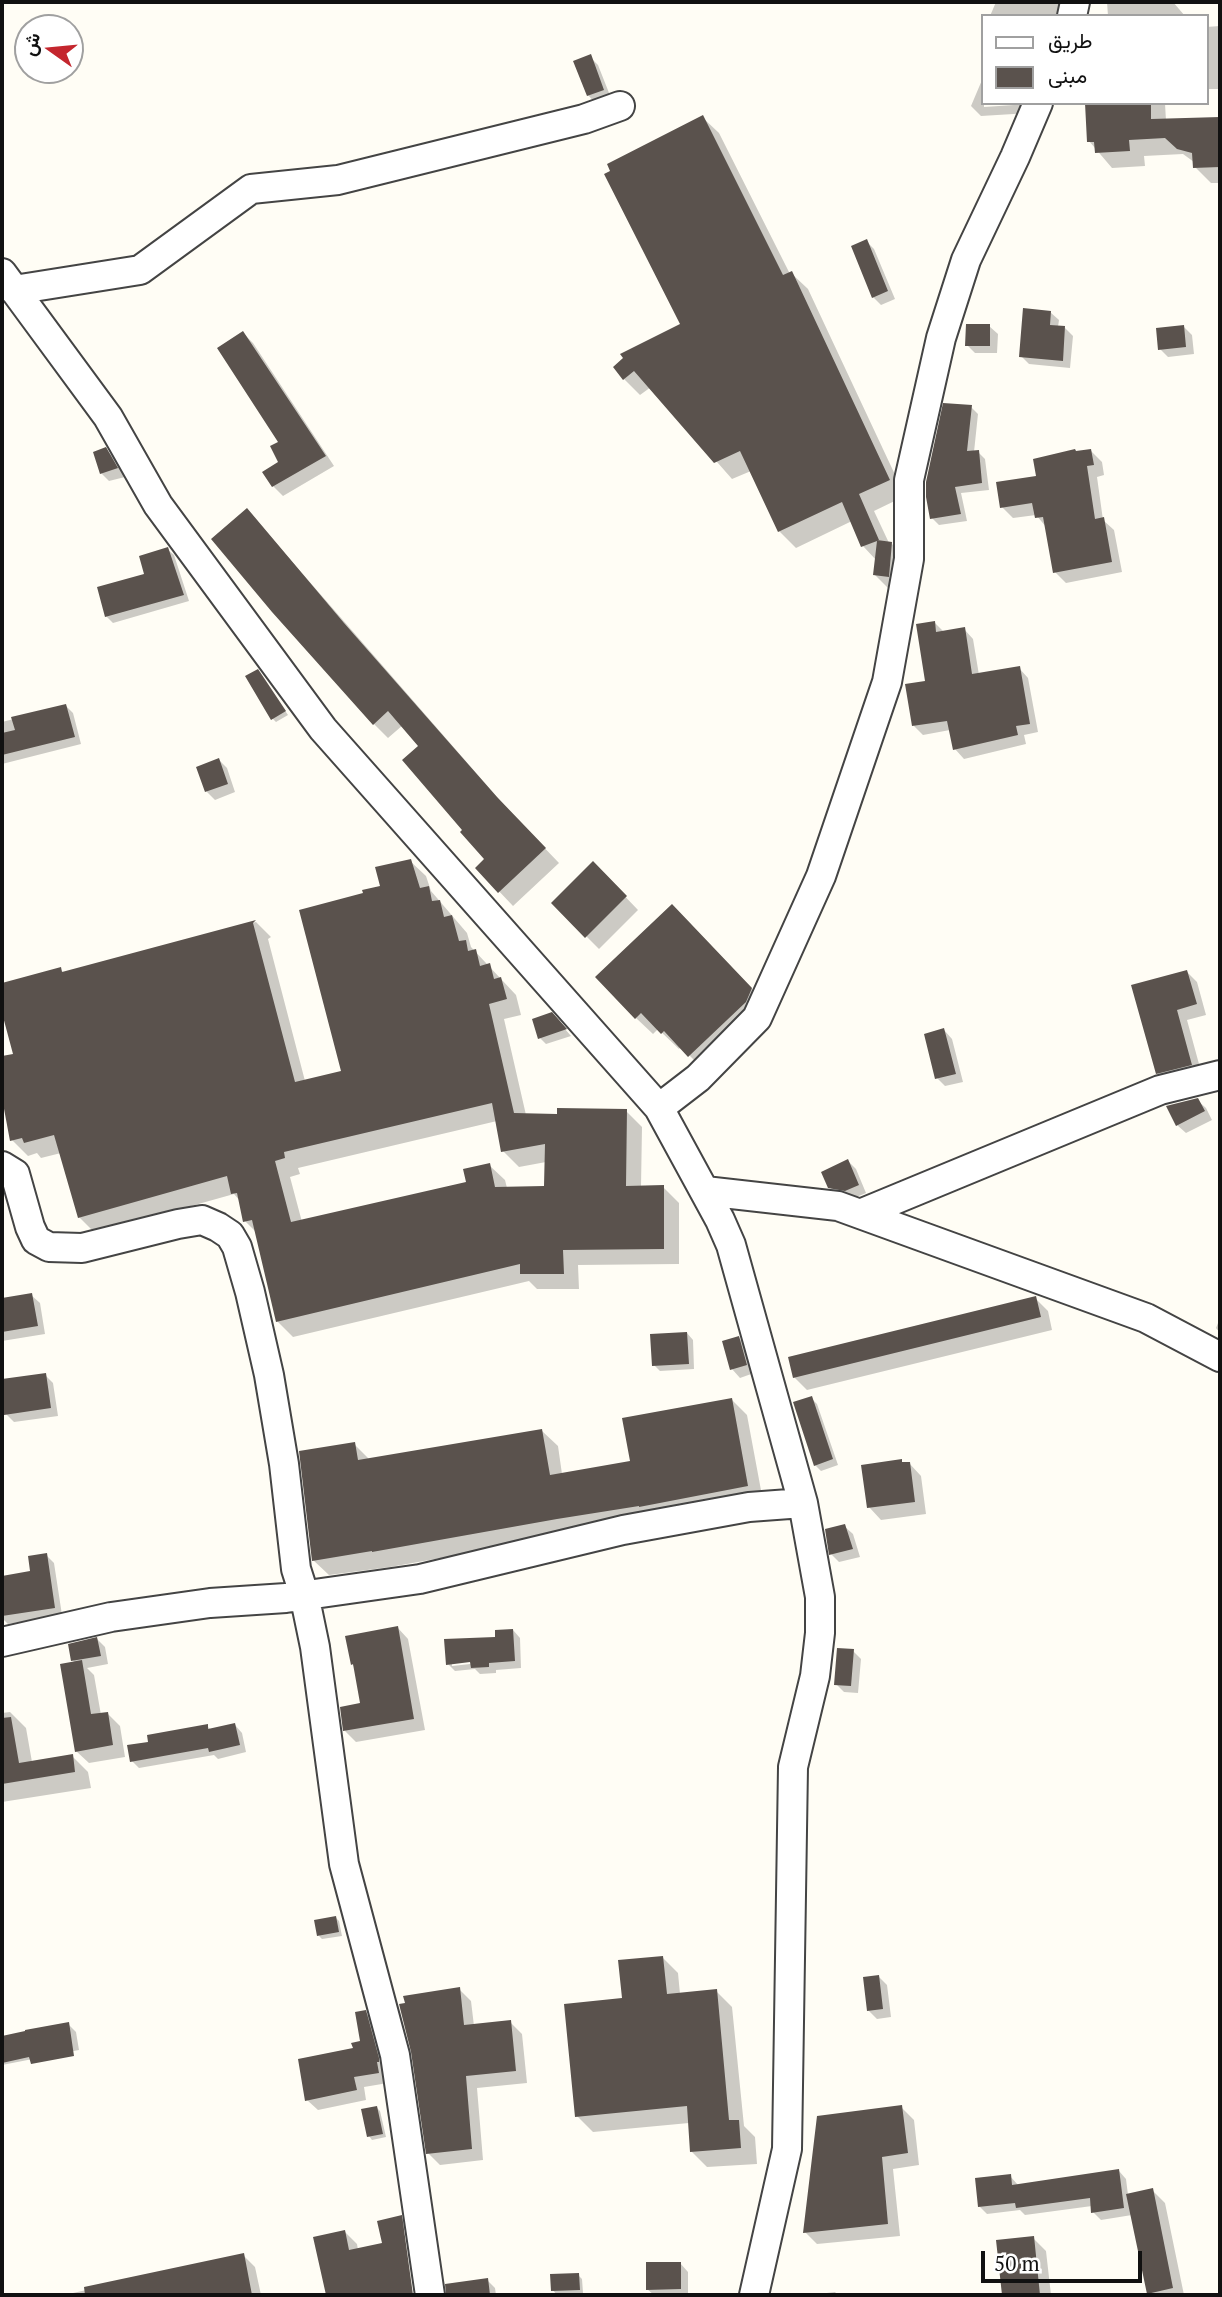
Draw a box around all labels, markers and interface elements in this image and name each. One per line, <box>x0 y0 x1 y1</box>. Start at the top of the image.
north arrow <box>14 14 84 84</box>
legend <box>981 14 1208 105</box>
text: طريق <box>1048 26 1093 54</box>
text: ش <box>15 30 45 58</box>
text: مبنى <box>1048 61 1087 89</box>
scale bar <box>984 2238 1145 2282</box>
text: 50 m <box>994 2249 1040 2277</box>

